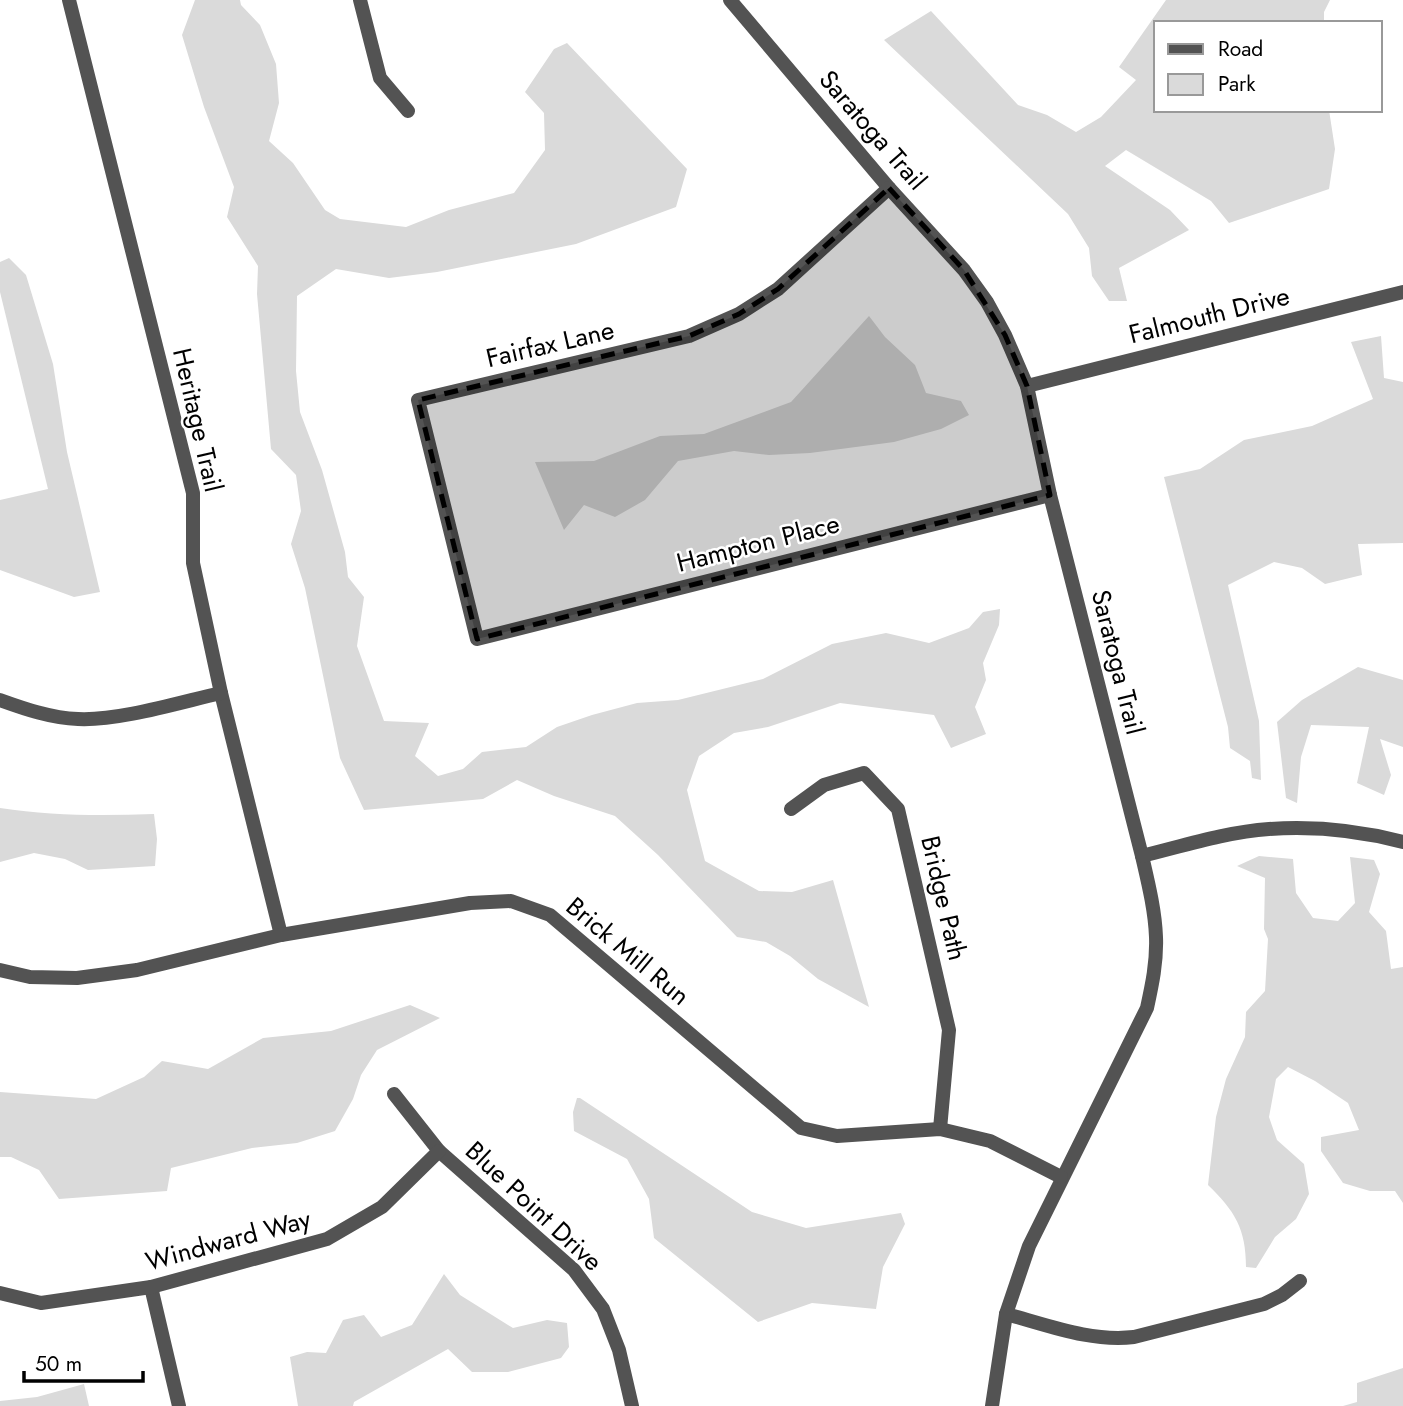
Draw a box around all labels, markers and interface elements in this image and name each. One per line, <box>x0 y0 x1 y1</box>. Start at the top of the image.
legend <box>1154 21 1382 112</box>
text: Road <box>1218 34 1263 64</box>
street label: Saratoga Trail <box>810 62 936 198</box>
text: Park <box>1218 69 1256 99</box>
street label: Falmouth Drive <box>1125 277 1293 353</box>
street label: Fairfax Lane <box>482 311 618 377</box>
street label: Heritage Trail <box>163 344 233 496</box>
street label: Hampton Place <box>673 504 843 582</box>
street label: Saratoga Trail <box>1082 586 1154 738</box>
street label: Bridge Path <box>911 832 977 964</box>
street label: Brick Mill Run <box>558 888 698 1014</box>
street label: Blue Point Drive <box>457 1132 611 1280</box>
street label: Windward Way <box>141 1200 315 1280</box>
scale bar <box>24 1340 144 1384</box>
text: 50 m <box>35 1349 82 1379</box>

